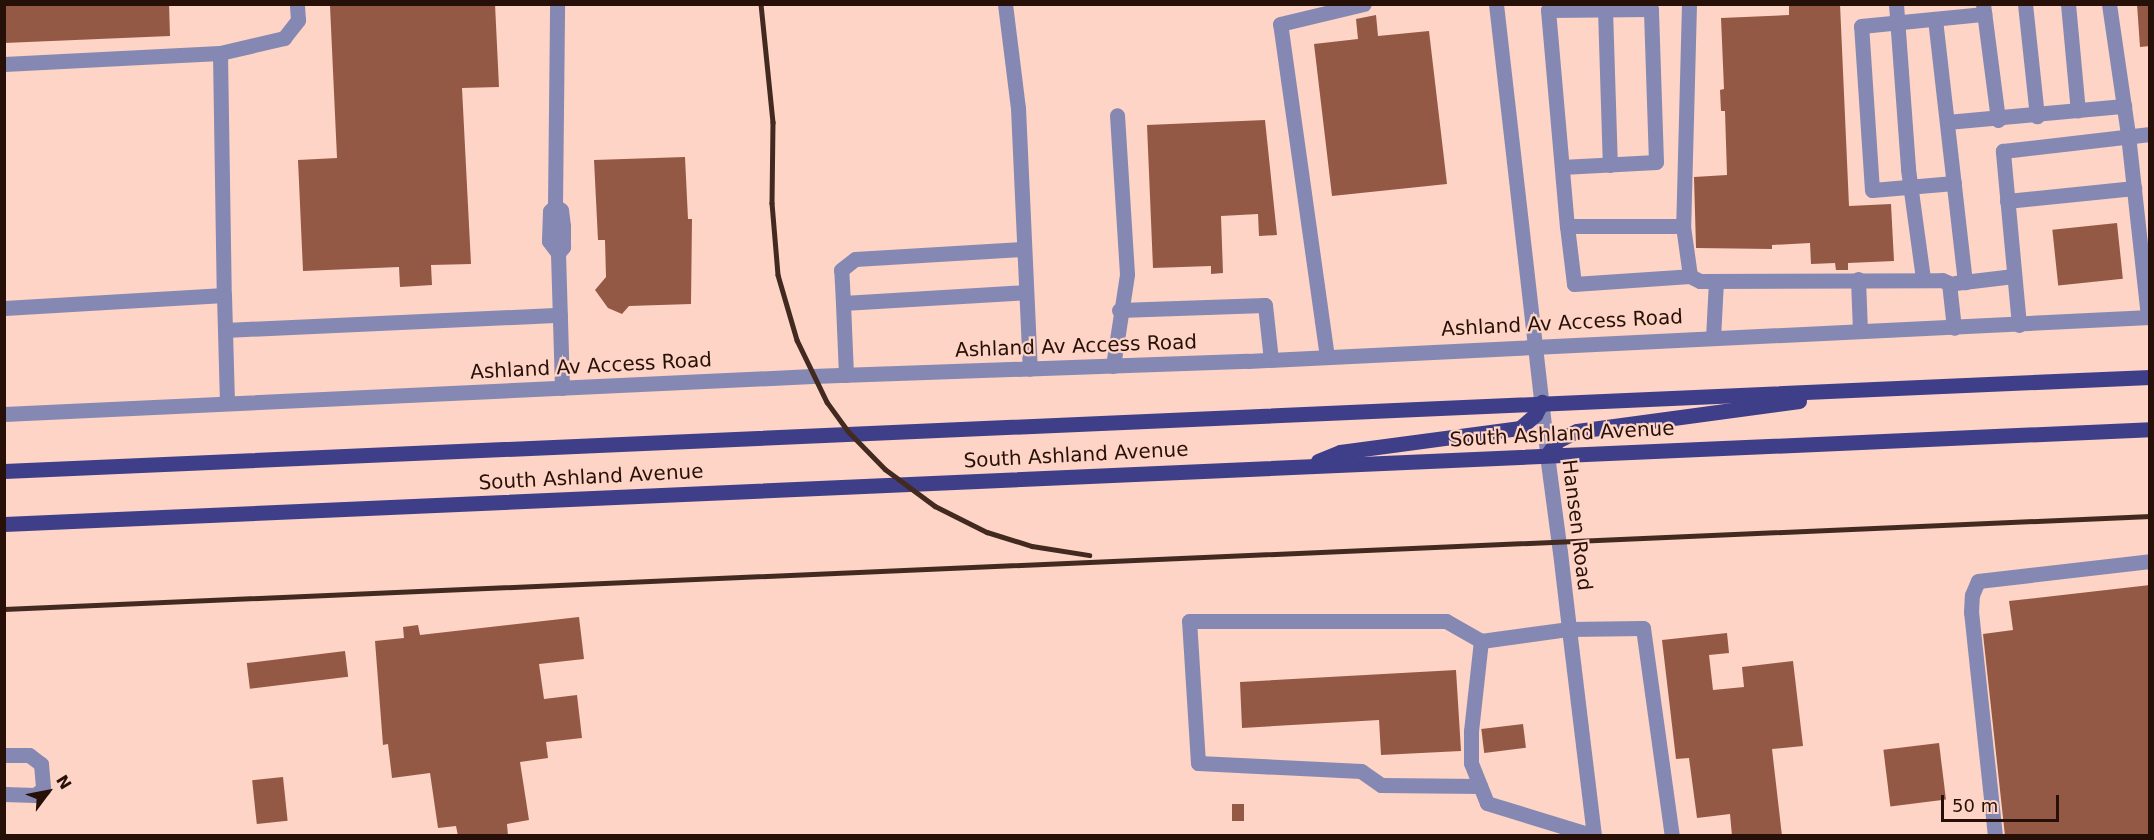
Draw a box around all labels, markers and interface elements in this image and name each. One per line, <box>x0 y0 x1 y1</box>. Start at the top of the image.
street label: Ashland Av Access Road <box>1441 305 1683 341</box>
street label: Ashland Av Access Road <box>955 330 1197 362</box>
street label: Ashland Av Access Road <box>470 348 712 384</box>
street label: South Ashland Avenue <box>1449 416 1675 452</box>
street label: South Ashland Avenue <box>963 437 1189 473</box>
street label: Hansen Road <box>1557 458 1597 592</box>
street label: South Ashland Avenue <box>478 459 704 495</box>
north arrow <box>18 762 78 822</box>
text: N <box>52 771 75 793</box>
scale bar <box>1944 783 2062 821</box>
text: 50 m <box>1952 795 1998 816</box>

